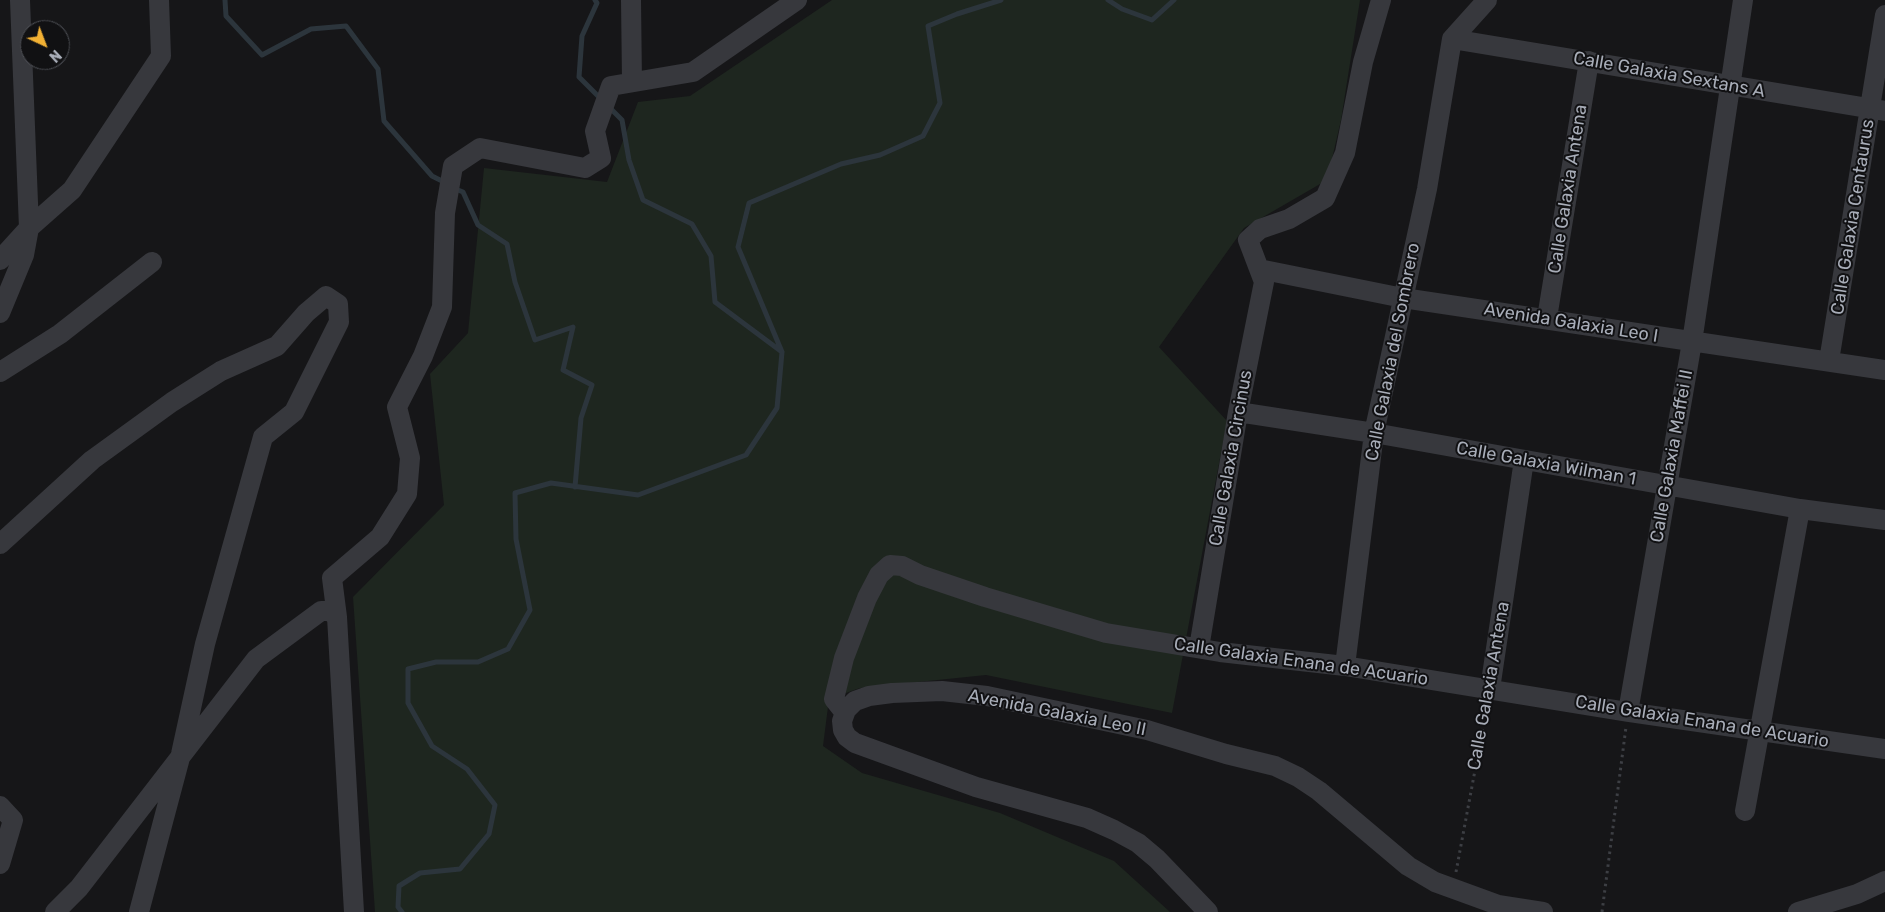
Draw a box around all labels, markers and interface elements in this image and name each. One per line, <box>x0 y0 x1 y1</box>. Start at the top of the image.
north arrow <box>20 20 70 70</box>
text: N <box>45 46 64 65</box>
street label: Calle Galaxia Sextans A <box>1571 47 1767 103</box>
street label: Calle Galaxia Antena <box>1544 103 1592 275</box>
street label: Calle Galaxia Centaurus <box>1827 118 1879 316</box>
street label: Calle Galaxia del Sombrero <box>1361 241 1425 463</box>
street label: Avenida Galaxia Leo I <box>1482 299 1660 347</box>
street label: Calle Galaxia Circinus <box>1205 368 1257 548</box>
street label: Calle Galaxia Maffei II <box>1646 368 1698 544</box>
street label: Calle Galaxia Wilman 1 <box>1454 438 1638 490</box>
street label: Calle Galaxia Antena <box>1464 600 1514 772</box>
street label: Calle Galaxia Enana de Acuario <box>1173 633 1429 691</box>
street label: Avenida Galaxia Leo II <box>966 685 1148 741</box>
street label: Calle Galaxia Enana de Acuario <box>1574 691 1830 753</box>

